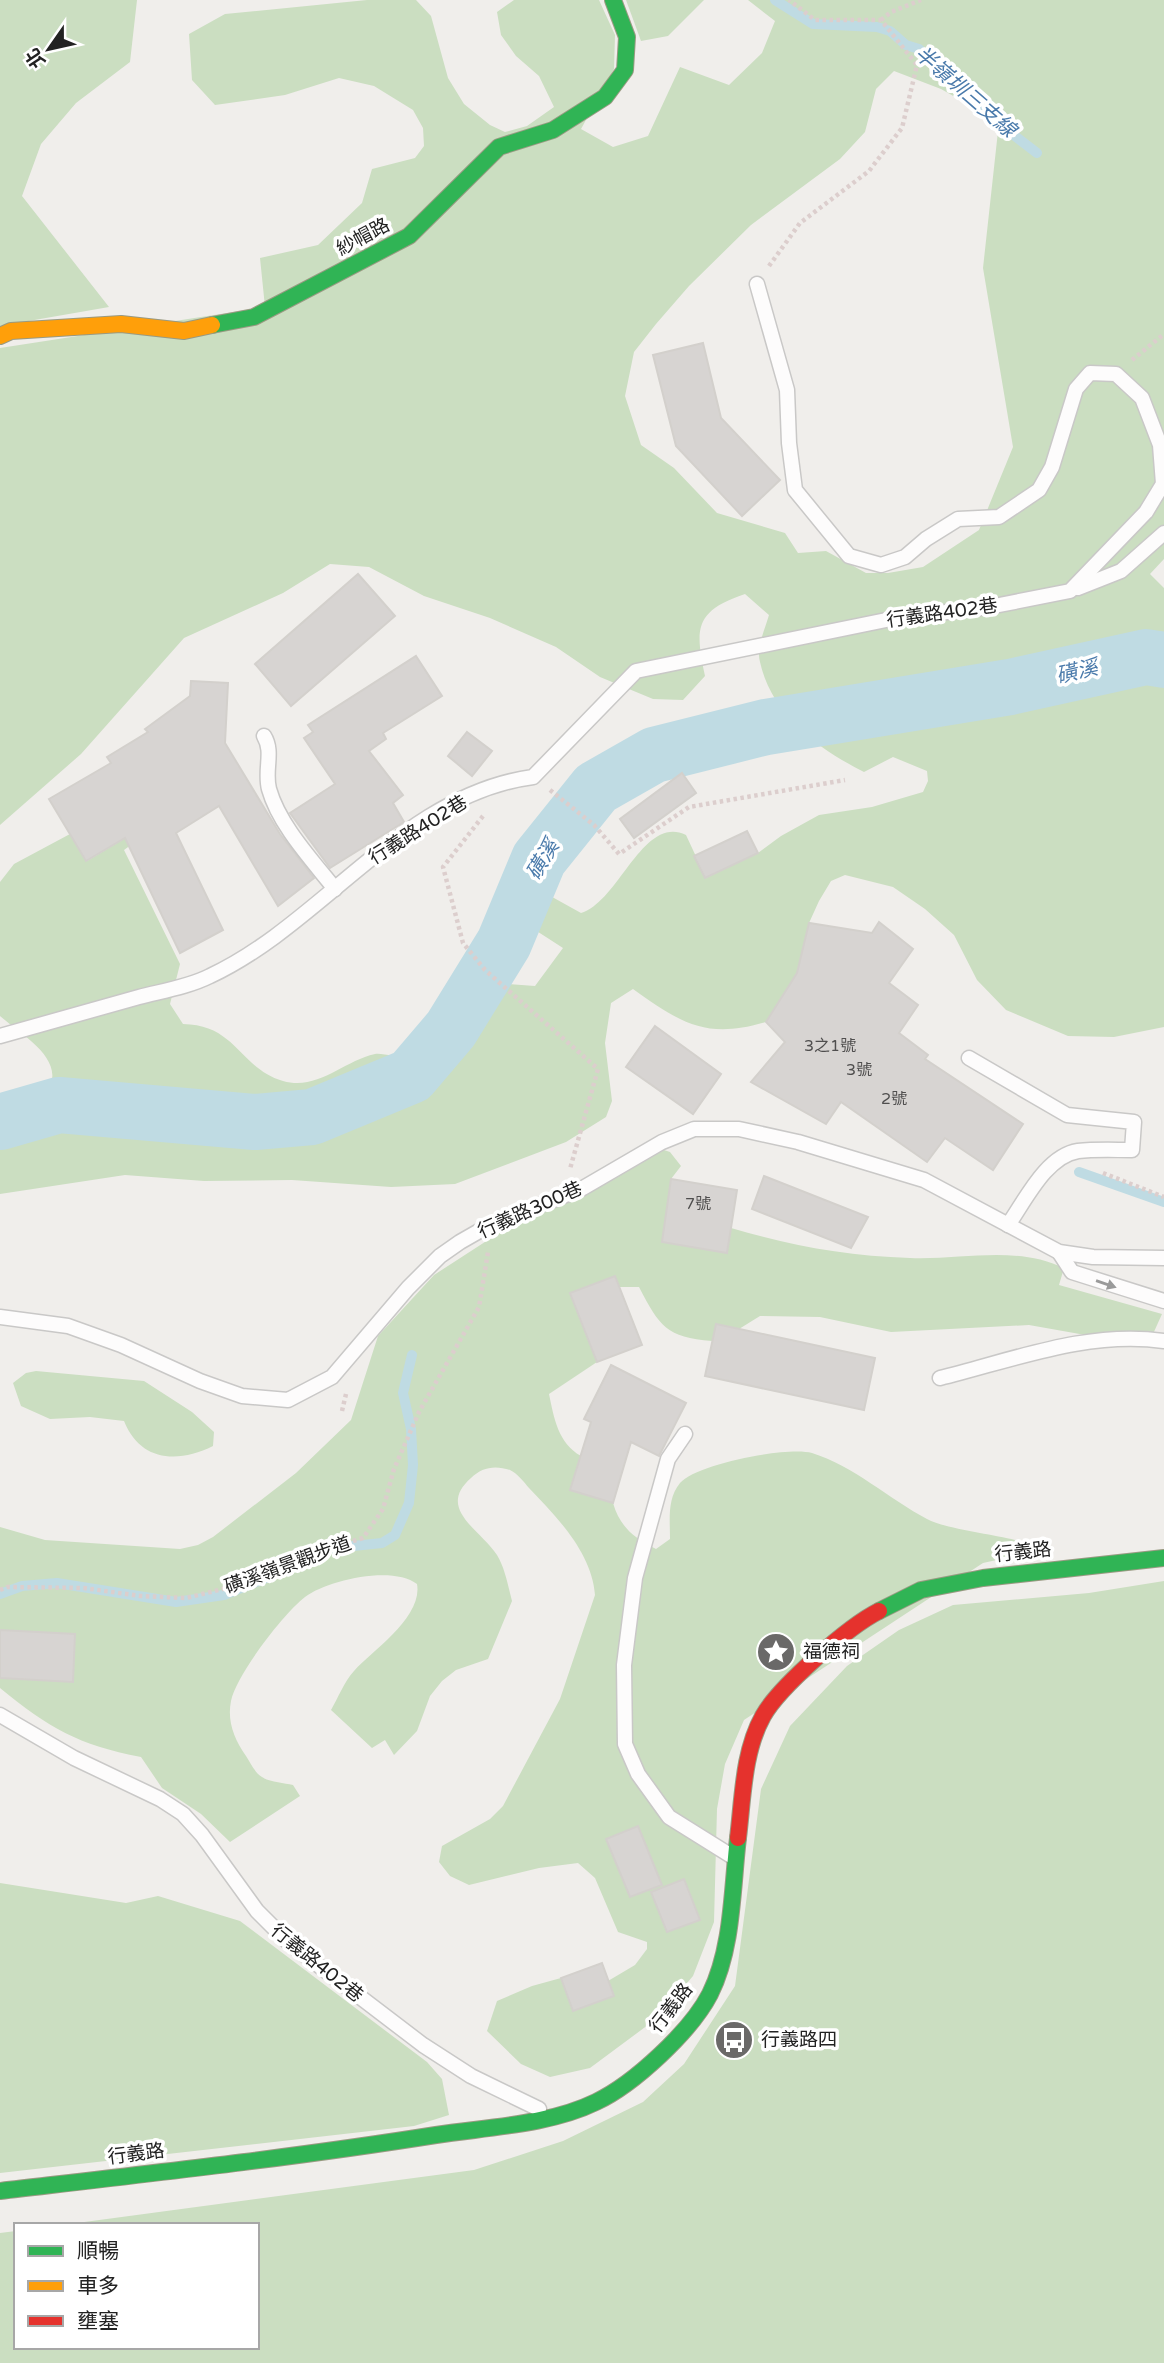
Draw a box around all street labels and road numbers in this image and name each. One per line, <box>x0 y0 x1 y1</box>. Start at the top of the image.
street label: 紗帽路 <box>333 214 393 260</box>
street label: 行義路402巷 <box>885 594 999 632</box>
street label: 行義路402巷 <box>365 791 471 869</box>
street label: 行義路300巷 <box>474 1177 586 1243</box>
street label: 磺溪嶺景觀步道 <box>222 1532 354 1598</box>
street label: 行義路 <box>993 1538 1053 1566</box>
street label: 行義路402巷 <box>267 1919 367 2007</box>
street label: 行義路 <box>645 1979 697 2037</box>
street label: 行義路 <box>106 2140 166 2168</box>

